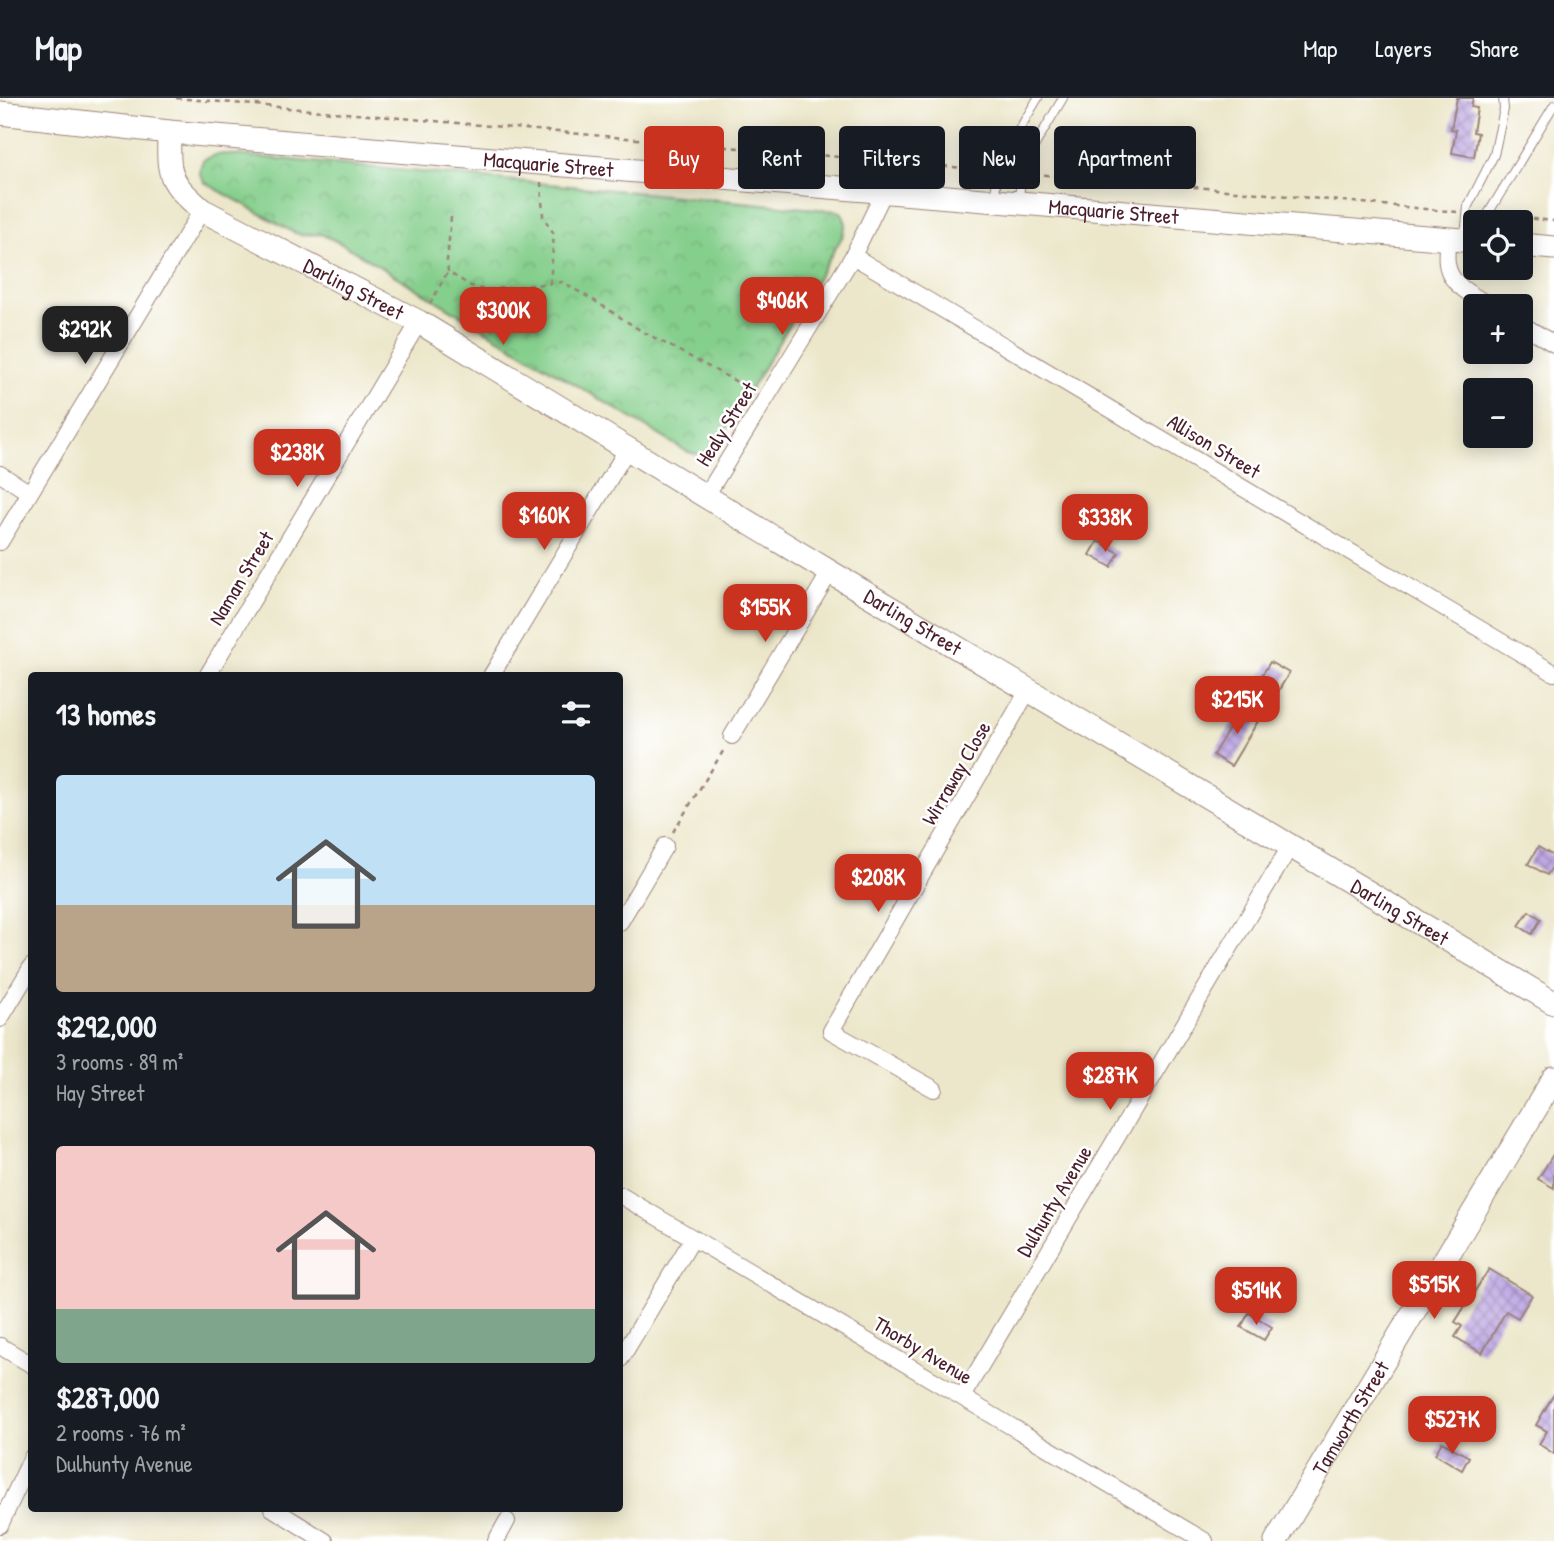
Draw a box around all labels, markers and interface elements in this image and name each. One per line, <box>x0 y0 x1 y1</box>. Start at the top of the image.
text: Map <box>35 26 82 70</box>
text: Map <box>1303 32 1337 64</box>
text: Layers <box>1375 32 1432 64</box>
text: Share <box>1470 32 1519 64</box>
chip: Buy <box>644 126 724 189</box>
chip: Rent <box>738 126 825 189</box>
chip: Filters <box>839 126 945 189</box>
chip: New <box>959 126 1040 189</box>
chip: Apartment <box>1054 126 1196 189</box>
street label: Macquarie Street <box>483 144 615 184</box>
street label: Macquarie Street <box>1048 191 1180 231</box>
map controls <box>1463 210 1533 448</box>
button: locate <box>1463 210 1533 280</box>
street label: Darling Street <box>299 251 410 327</box>
pin: $406K <box>733 278 831 337</box>
text: $406K <box>756 284 808 315</box>
pin: $300K <box>454 288 552 347</box>
text: $300K <box>476 294 530 325</box>
button: + <box>1463 294 1533 364</box>
pin: $292K <box>36 306 134 366</box>
text: $292K <box>58 313 112 344</box>
street label: Healy Street <box>689 376 764 472</box>
button: − <box>1463 378 1533 448</box>
street label: Allison Street <box>1162 407 1267 486</box>
pin: $238K <box>248 430 346 489</box>
text: $238K <box>270 436 324 467</box>
pin: $160K <box>495 492 593 552</box>
pin: $338K <box>1056 494 1154 554</box>
text: $160K <box>518 499 570 530</box>
text: $338K <box>1078 501 1132 532</box>
street label: Naman Street <box>201 525 281 631</box>
street label: Darling Street <box>859 581 968 662</box>
pin: $155K <box>716 584 814 644</box>
text: $155K <box>739 591 791 622</box>
pin: $215K <box>1188 676 1286 736</box>
text: $215K <box>1211 683 1263 714</box>
text: 13 homes <box>56 694 156 734</box>
icon: filters <box>557 695 595 733</box>
street label: Wirraway Close <box>915 716 997 830</box>
icon: home <box>263 821 389 947</box>
pin: $208K <box>829 854 927 914</box>
text: $208K <box>851 861 905 892</box>
street label: Darling Street <box>1346 871 1455 952</box>
text: $292,000 <box>56 1006 157 1046</box>
text: 3 rooms · 89 m² <box>56 1046 183 1077</box>
pin: $287K <box>1061 1052 1159 1112</box>
text: $287K <box>1082 1059 1138 1090</box>
text: Hay Street <box>56 1077 144 1108</box>
street label: Dulhunty Avenue <box>1009 1140 1099 1262</box>
icon: home <box>263 1192 389 1318</box>
pin: $515K <box>1385 1262 1483 1321</box>
pin: $514K <box>1207 1268 1305 1327</box>
text: $515K <box>1408 1268 1460 1299</box>
text: $514K <box>1231 1274 1281 1305</box>
street label: Thorby Avenue <box>868 1309 978 1391</box>
street label: Tamworth Street <box>1305 1354 1396 1480</box>
text: $287,000 <box>56 1377 159 1417</box>
pin: $527K <box>1403 1396 1501 1456</box>
text: $527K <box>1424 1403 1480 1434</box>
text: 2 rooms · 76 m² <box>56 1417 186 1448</box>
text: Dulhunty Avenue <box>56 1448 193 1479</box>

